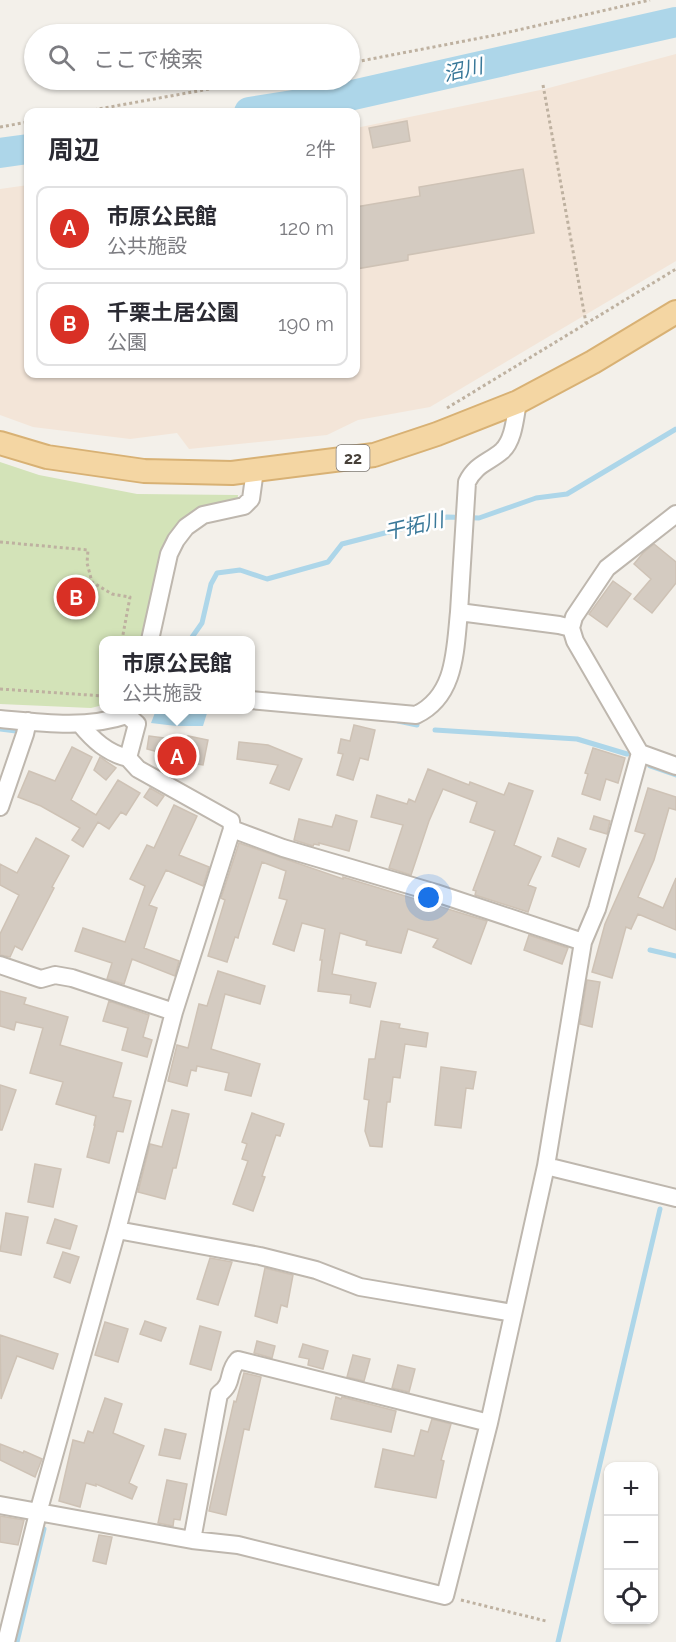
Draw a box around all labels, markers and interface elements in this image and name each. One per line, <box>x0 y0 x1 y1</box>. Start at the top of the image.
search box <box>24 24 360 90</box>
icon: search <box>45 41 78 74</box>
text: ここで検索 <box>93 46 203 72</box>
water label: 沼川 <box>441 53 487 86</box>
text: 周辺 <box>48 135 100 165</box>
text: 2件 <box>306 137 336 161</box>
text: 市原公民館 <box>107 203 217 229</box>
text: A <box>63 216 76 240</box>
text: 120 m <box>279 216 334 240</box>
text: 公共施設 <box>107 234 187 258</box>
text: 千栗土居公園 <box>107 299 239 325</box>
text: B <box>63 312 76 336</box>
text: 190 m <box>278 312 334 336</box>
text: 公園 <box>107 330 147 354</box>
road number: 22 <box>336 445 370 471</box>
water label: 干拓川 <box>382 507 448 544</box>
pin: B <box>56 574 96 620</box>
popup <box>99 636 255 714</box>
text: 市原公民館 <box>122 650 232 676</box>
text: 公共施設 <box>122 681 202 705</box>
pin: A <box>158 734 196 778</box>
your location <box>414 883 443 912</box>
map controls <box>604 1462 658 1624</box>
button: + <box>604 1462 658 1516</box>
button: − <box>604 1516 658 1570</box>
button: locate <box>604 1570 658 1624</box>

